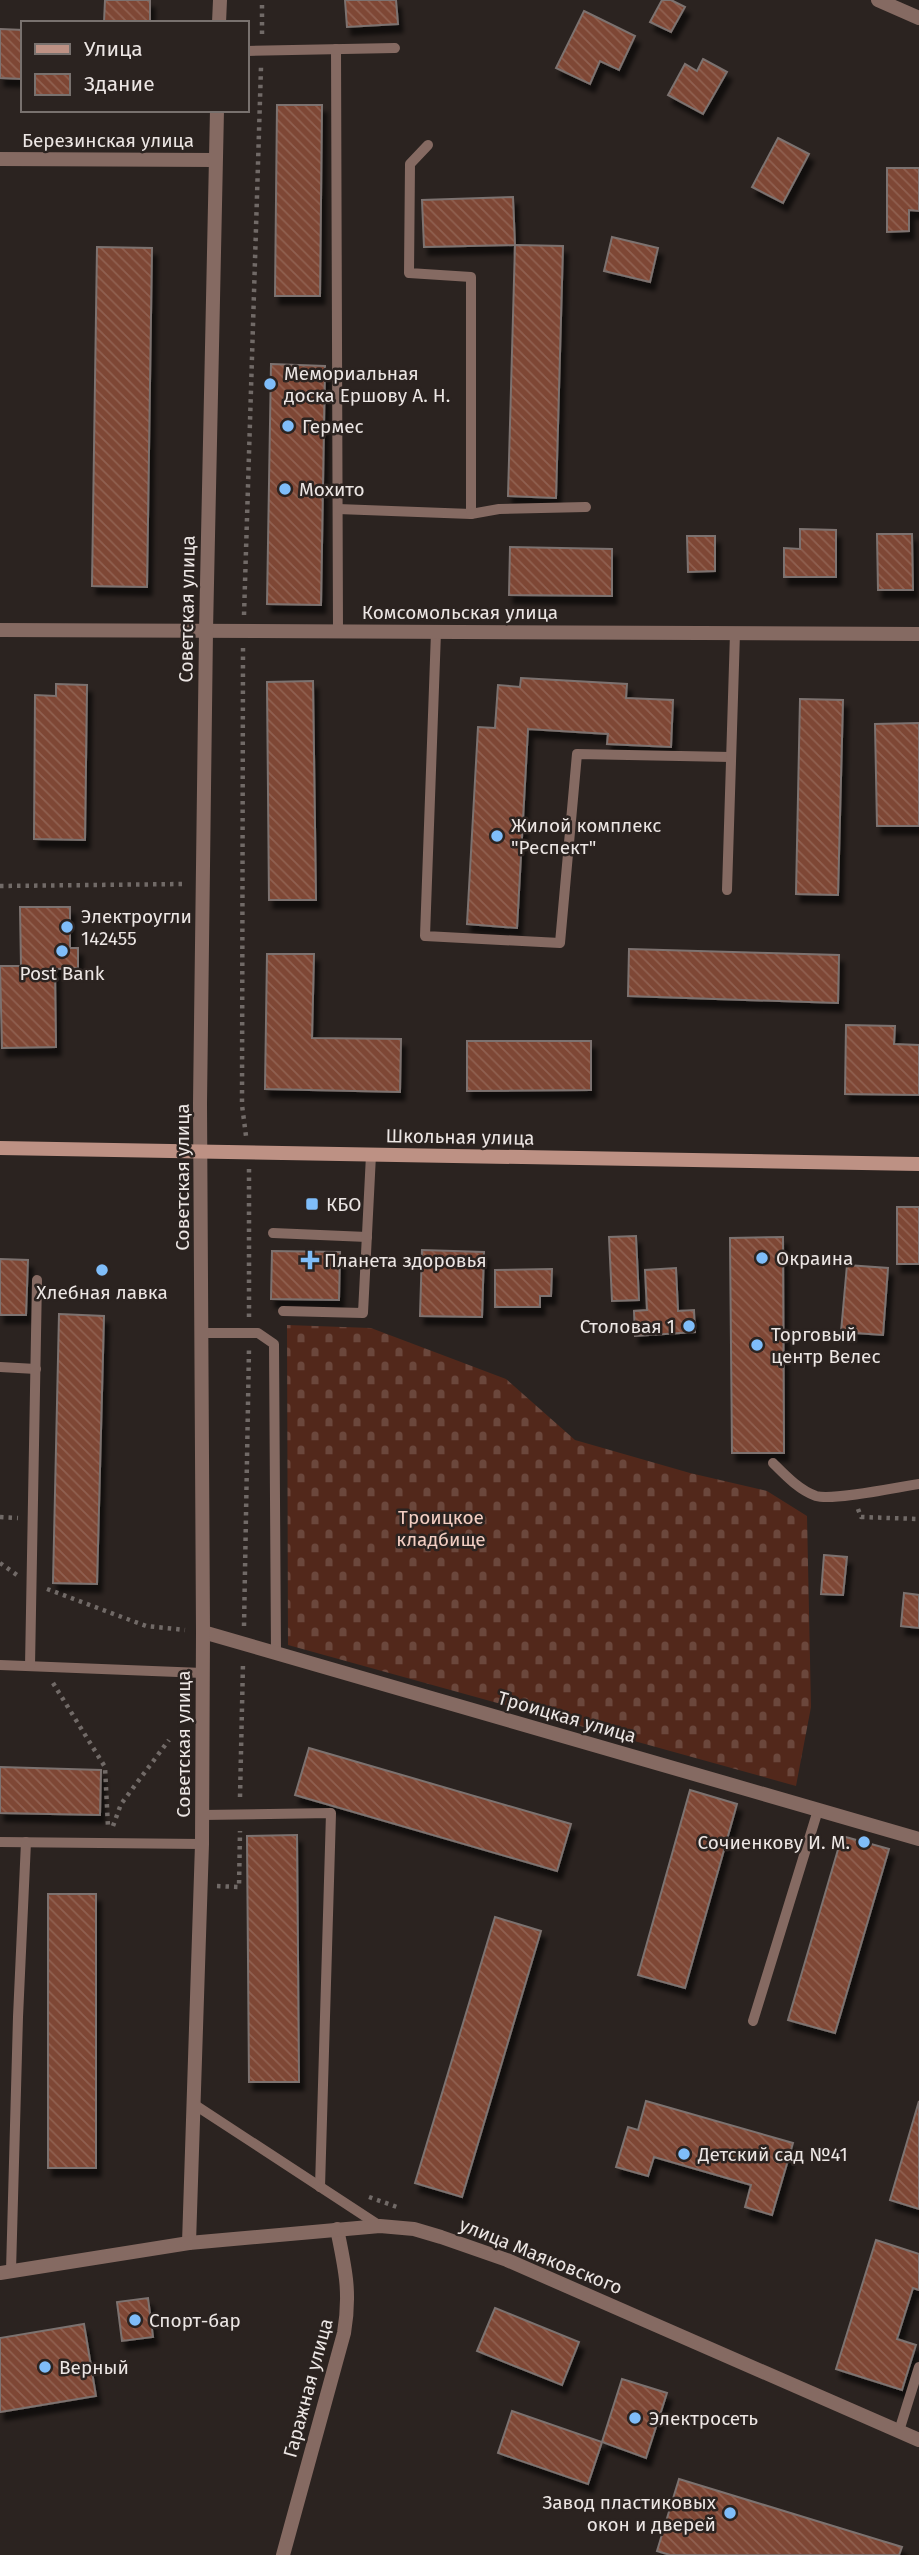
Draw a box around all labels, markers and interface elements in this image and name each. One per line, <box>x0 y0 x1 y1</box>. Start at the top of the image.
legend <box>21 21 248 112</box>
text: Улица <box>84 36 143 62</box>
text: Здание <box>84 71 155 97</box>
street label: Березинская улица <box>22 129 194 152</box>
place label: Мемориальная доска Ершову А. Н. <box>284 362 450 407</box>
marker: Мемориальная доска Ершову А. Н. <box>262 376 278 392</box>
place label: Гермес <box>302 415 364 438</box>
marker: Гермес <box>280 418 296 434</box>
place label: Мохито <box>299 478 365 501</box>
marker: Мохито <box>277 481 293 497</box>
street label: Советская улица <box>174 535 200 683</box>
street label: Комсомольская улица <box>362 601 558 624</box>
place label: Жилой комплекс "Респект" <box>511 814 661 859</box>
marker: Жилой комплекс "Респект" <box>489 828 505 844</box>
place label: Электроугли 142455 <box>81 905 192 950</box>
marker: Электроугли 142455 <box>59 919 75 935</box>
marker: Post Bank <box>54 943 70 959</box>
place label: Post Bank <box>19 962 105 985</box>
street label: Советская улица <box>171 1103 194 1251</box>
street label: Школьная улица <box>385 1124 535 1150</box>
place label: КБО <box>326 1193 361 1216</box>
marker: КБО <box>304 1196 320 1212</box>
place label: Окраина <box>776 1247 853 1270</box>
place label: Планета здоровья <box>324 1249 487 1272</box>
marker: Окраина <box>754 1250 770 1266</box>
marker: Планета здоровья <box>302 1252 318 1268</box>
marker: Хлебная лавка <box>94 1262 110 1278</box>
place label: Хлебная лавка <box>36 1281 168 1304</box>
place label: Столовая 1 <box>580 1315 675 1338</box>
marker: Столовая 1 <box>681 1318 697 1334</box>
place label: Торговый центр Велес <box>771 1323 881 1368</box>
marker: Торговый центр Велес <box>749 1337 765 1353</box>
park label: Троицкое кладбище <box>396 1506 486 1551</box>
street label: Советская улица <box>172 1670 195 1818</box>
street label: Троицкая улица <box>495 1686 639 1748</box>
place label: Сочиенкову И. М. <box>698 1831 850 1854</box>
marker: Сочиенкову И. М. <box>856 1834 872 1850</box>
place label: Детский сад №41 <box>697 2143 848 2166</box>
marker: Детский сад №41 <box>676 2146 692 2162</box>
street label: улица Маяковского <box>456 2213 626 2299</box>
place label: Спорт-бар <box>149 2309 241 2332</box>
marker: Спорт-бар <box>127 2312 143 2328</box>
street label: Гаражная улица <box>278 2316 338 2460</box>
place label: Верный <box>59 2356 129 2379</box>
marker: Верный <box>37 2359 53 2375</box>
place label: Электросеть <box>649 2407 758 2430</box>
marker: Электросеть <box>627 2410 643 2426</box>
place label: Завод пластиковых окон и дверей <box>542 2491 717 2536</box>
marker: Завод пластиковых окон и дверей <box>722 2505 738 2521</box>

